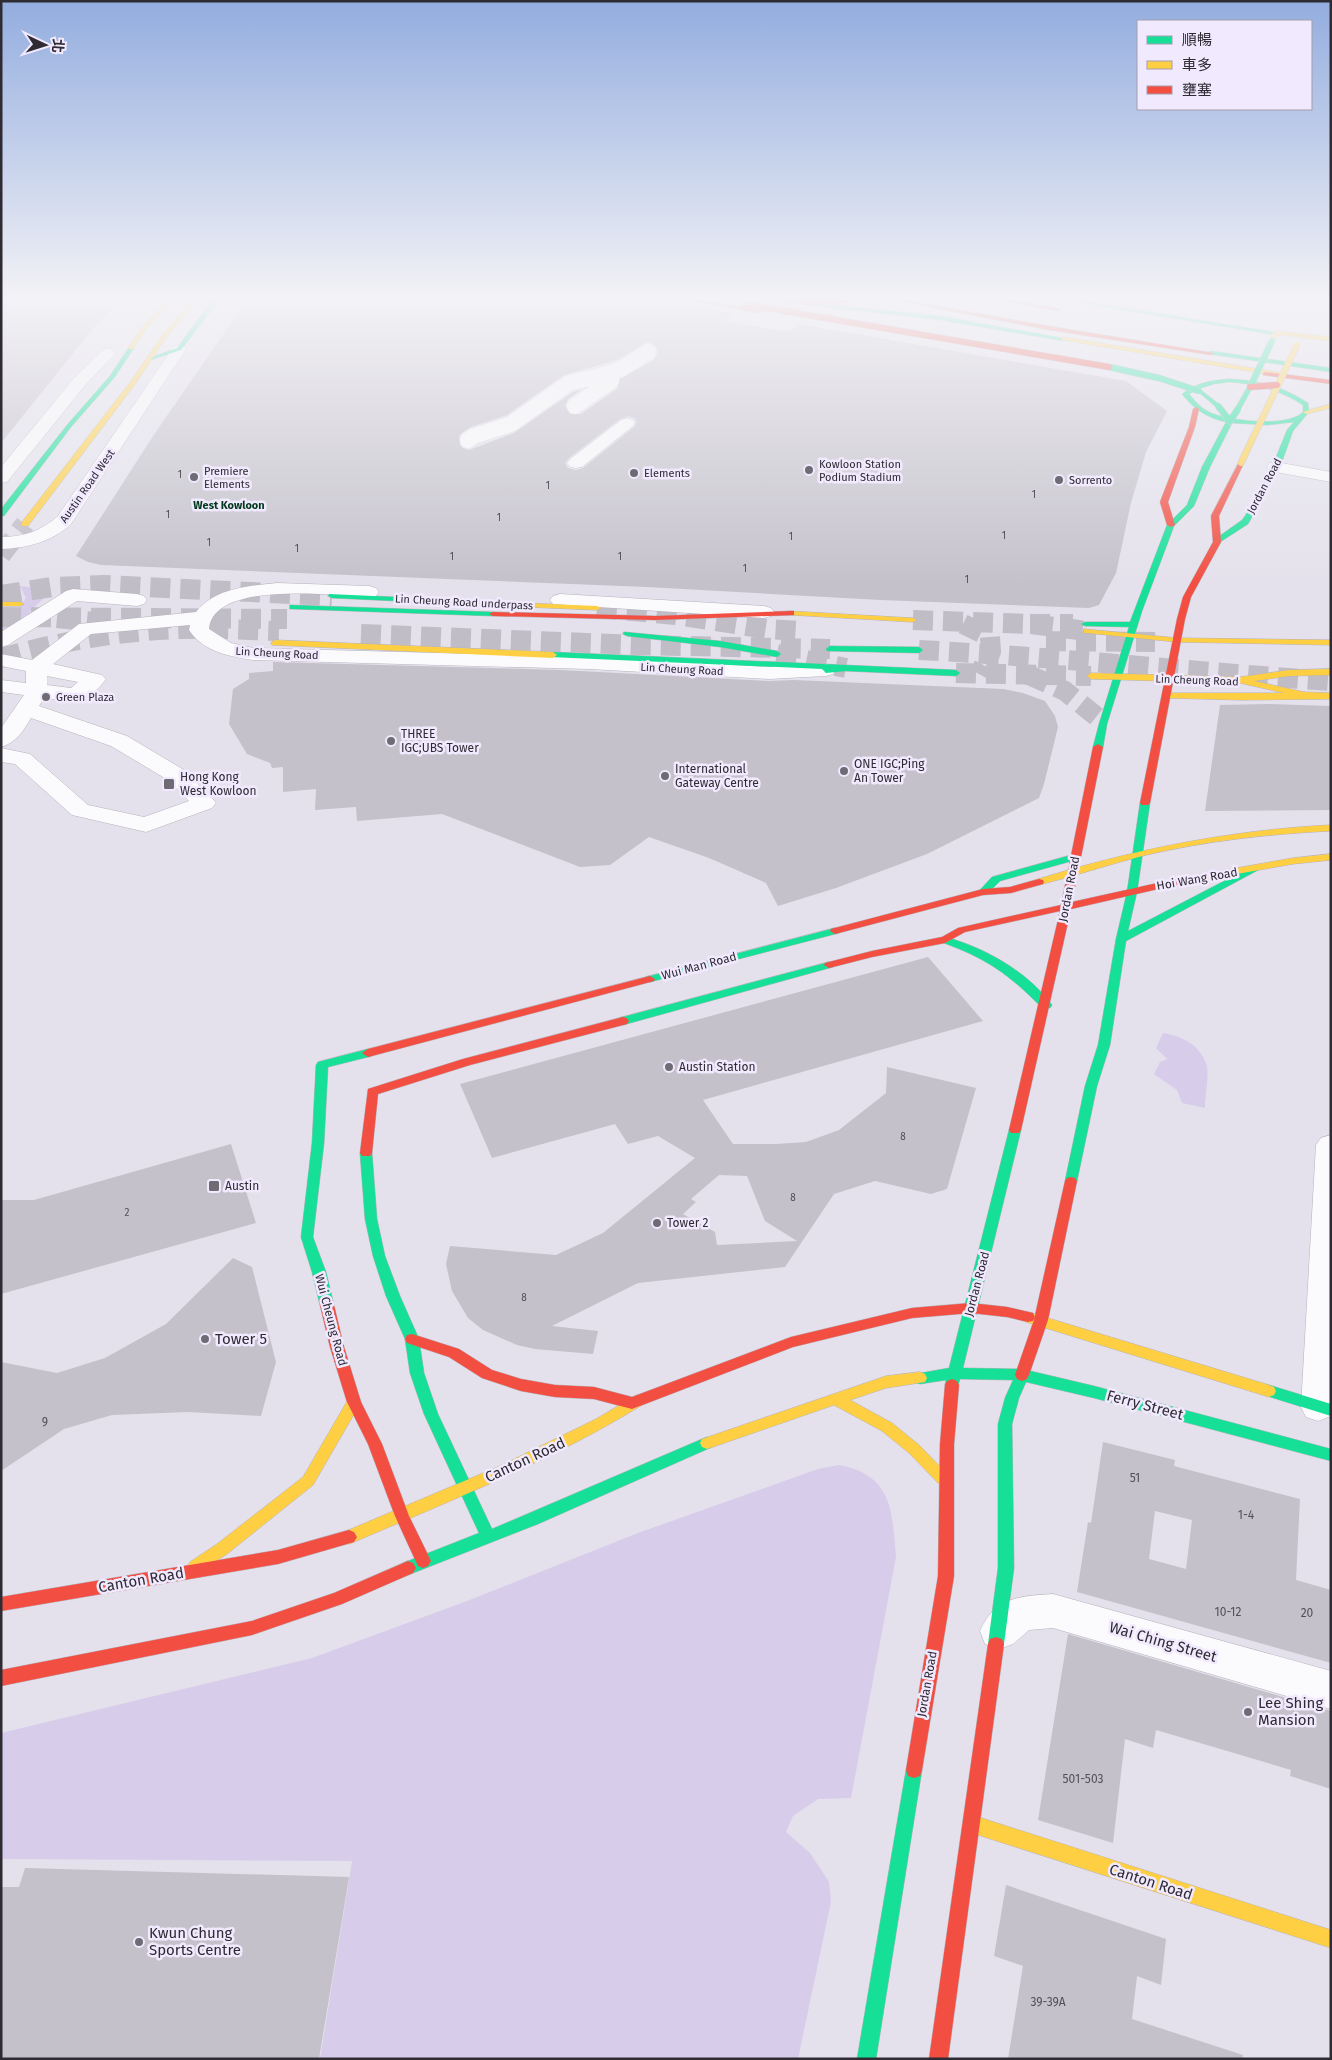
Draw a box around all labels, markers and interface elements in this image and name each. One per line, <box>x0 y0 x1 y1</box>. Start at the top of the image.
north arrow <box>20 20 70 70</box>
legend <box>1137 20 1312 110</box>
text: 順暢 <box>1182 31 1212 49</box>
text: 北 <box>49 38 66 53</box>
text: 車多 <box>1182 56 1212 74</box>
text: 壅塞 <box>1182 81 1212 99</box>
street label: Austin Road West <box>57 447 118 526</box>
street label: Jordan Road <box>1244 456 1284 516</box>
place label: Kowloon Station Podium Stadium <box>819 458 901 484</box>
marker: Kowloon Station Podium Stadium <box>803 464 815 476</box>
place label: Premiere Elements <box>204 465 250 491</box>
marker: Elements <box>628 467 640 479</box>
place label: Elements <box>644 467 690 480</box>
house number: 1 <box>178 469 182 481</box>
marker: Premiere Elements <box>188 471 200 483</box>
marker: Sorrento <box>1053 474 1065 486</box>
place label: Sorrento <box>1069 474 1112 487</box>
house number: 1 <box>546 480 550 492</box>
house number: 1 <box>1032 489 1036 501</box>
district label: West Kowloon <box>193 499 265 512</box>
house number: 1 <box>166 509 170 521</box>
house number: 1 <box>497 512 501 524</box>
house number: 1 <box>1002 530 1006 542</box>
house number: 1 <box>789 531 793 543</box>
house number: 1 <box>207 537 211 549</box>
house number: 1 <box>295 543 299 555</box>
house number: 1 <box>450 551 454 563</box>
house number: 1 <box>618 551 622 563</box>
house number: 1 <box>743 563 747 575</box>
house number: 1 <box>965 574 969 586</box>
street label: Lin Cheung Road underpass <box>395 592 533 613</box>
street label: Lin Cheung Road <box>235 645 319 662</box>
street label: Lin Cheung Road <box>640 661 724 678</box>
street label: Lin Cheung Road <box>1155 673 1239 688</box>
marker: Green Plaza <box>40 691 52 703</box>
place label: Green Plaza <box>56 691 114 704</box>
place label: THREE IGC;UBS Tower <box>401 727 479 755</box>
marker: THREE IGC;UBS Tower <box>385 735 397 747</box>
place label: ONE IGC;Ping An Tower <box>854 757 925 785</box>
place label: International Gateway Centre <box>675 762 759 790</box>
marker: ONE IGC;Ping An Tower <box>838 765 850 777</box>
place label: Hong Kong West Kowloon <box>180 770 256 798</box>
marker: International Gateway Centre <box>659 770 671 782</box>
marker: Hong Kong West Kowloon <box>162 777 176 791</box>
street label: Jordan Road <box>1056 855 1082 923</box>
street label: Hoi Wang Road <box>1155 865 1239 893</box>
street label: Wui Man Road <box>660 949 738 983</box>
place label: Austin Station <box>679 1060 755 1074</box>
marker: Austin Station <box>663 1061 675 1073</box>
house number: 8 <box>900 1131 906 1143</box>
marker: Austin <box>207 1179 221 1193</box>
place label: Austin <box>225 1179 259 1193</box>
house number: 8 <box>790 1192 796 1204</box>
house number: 2 <box>125 1207 130 1219</box>
place label: Tower 2 <box>667 1216 709 1230</box>
marker: Tower 2 <box>651 1217 663 1229</box>
street label: Jordan Road <box>962 1250 992 1318</box>
street label: Wui Cheung Road <box>312 1272 350 1368</box>
house number: 8 <box>521 1292 527 1304</box>
place label: Tower 5 <box>215 1330 267 1348</box>
marker: Tower 5 <box>199 1333 211 1345</box>
street label: Ferry Street <box>1105 1386 1186 1424</box>
house number: 9 <box>42 1415 48 1429</box>
street label: Canton Road <box>482 1434 568 1486</box>
house number: 51 <box>1130 1471 1140 1485</box>
house number: 1-4 <box>1238 1508 1255 1522</box>
street label: Canton Road <box>97 1564 185 1596</box>
house number: 10-12 <box>1214 1605 1242 1619</box>
house number: 20 <box>1301 1606 1314 1620</box>
street label: Wai Ching Street <box>1107 1618 1219 1666</box>
street label: Jordan Road <box>914 1650 940 1718</box>
place label: Lee Shing Mansion <box>1258 1694 1323 1729</box>
marker: Lee Shing Mansion <box>1242 1706 1254 1718</box>
house number: 501-503 <box>1063 1772 1103 1786</box>
street label: Canton Road <box>1107 1860 1195 1904</box>
place label: Kwun Chung Sports Centre <box>149 1924 241 1959</box>
marker: Kwun Chung Sports Centre <box>133 1936 145 1948</box>
house number: 39-39A <box>1030 1995 1066 2009</box>

